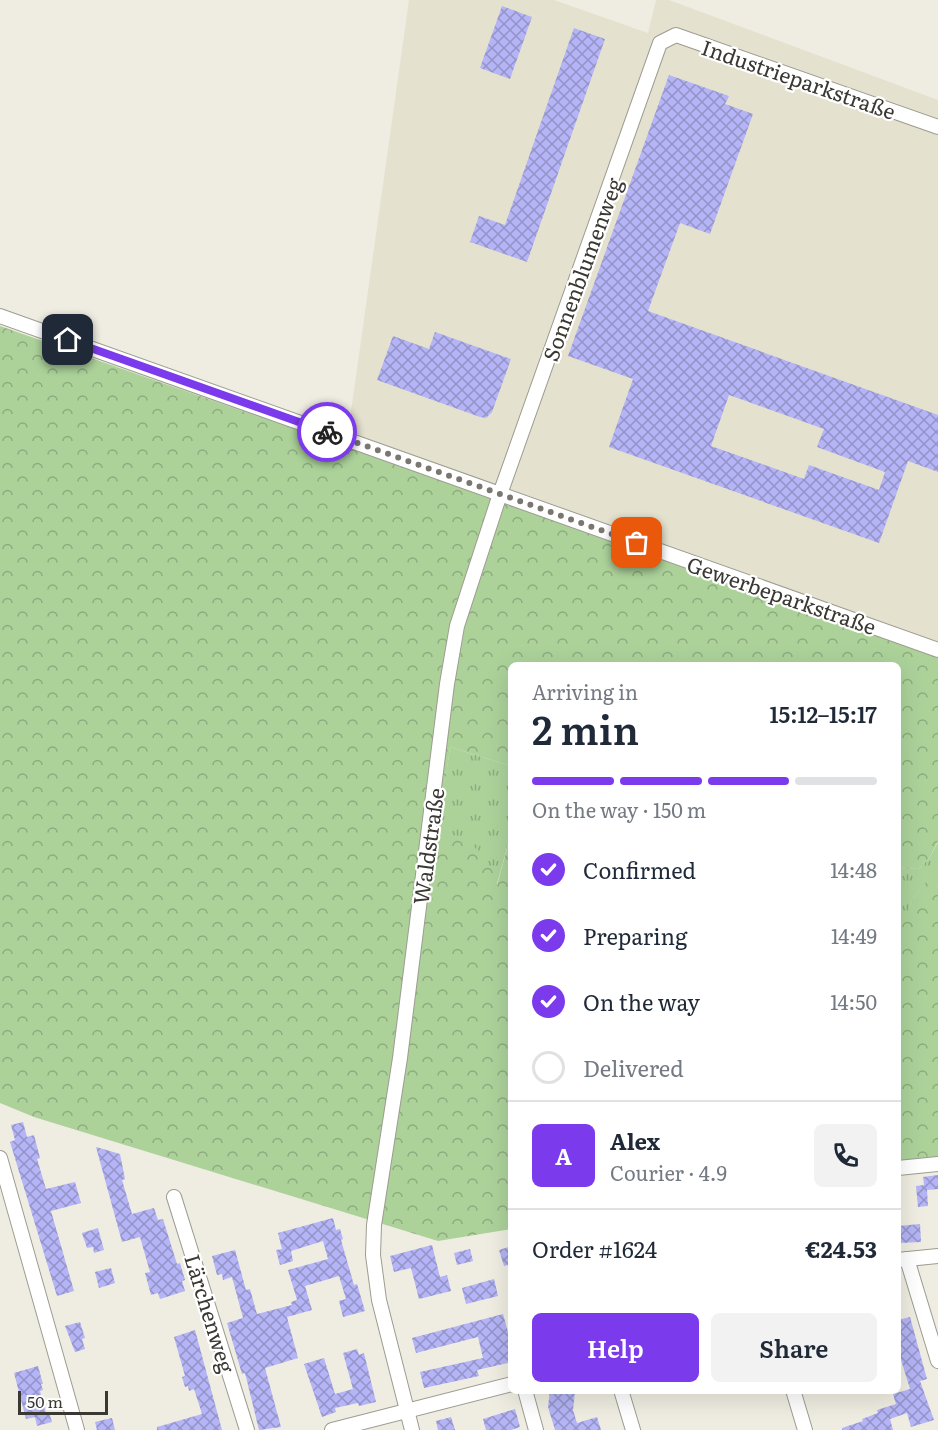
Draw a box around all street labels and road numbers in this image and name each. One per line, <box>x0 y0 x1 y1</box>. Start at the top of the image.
street label: Industrieparkstraße <box>698 30 900 126</box>
street label: Sonnenblumenweg <box>533 173 629 365</box>
street label: Gewerbeparkstraße <box>683 547 881 641</box>
street label: Waldstraße <box>403 786 451 906</box>
street label: Lärchenweg <box>178 1250 244 1376</box>

